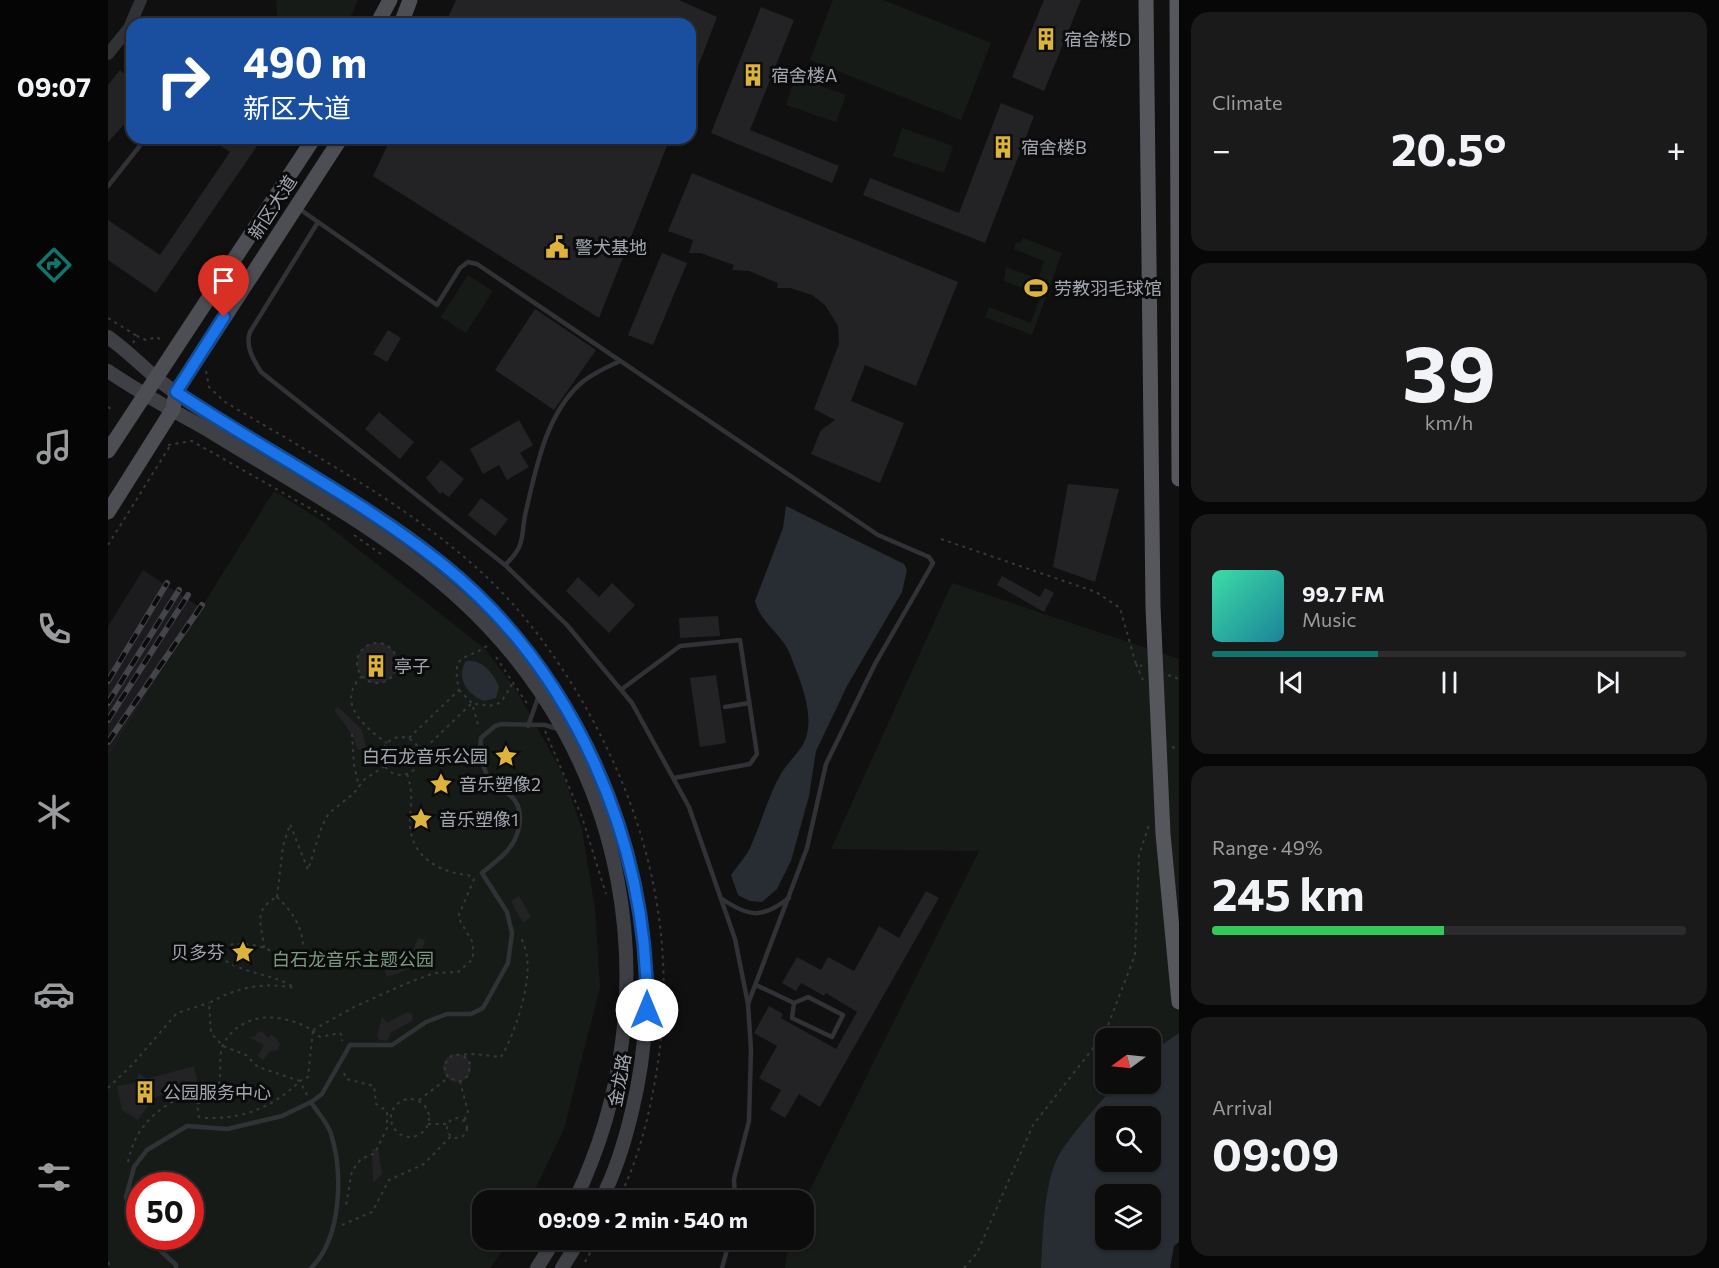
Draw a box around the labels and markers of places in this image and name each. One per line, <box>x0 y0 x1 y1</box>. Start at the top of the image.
building icon: 宿舍楼D <box>1033 26 1059 52</box>
place label: 宿舍楼D <box>1064 28 1131 50</box>
building icon: 宿舍楼A <box>740 62 766 88</box>
place label: 宿舍楼A <box>771 64 837 86</box>
building icon: 宿舍楼B <box>990 134 1016 160</box>
place label: 宿舍楼B <box>1021 136 1087 158</box>
public building icon: 警犬基地 <box>544 234 570 260</box>
place label: 警犬基地 <box>575 236 647 258</box>
pin <box>198 255 249 317</box>
sports icon: 劳教羽毛球馆 <box>1023 275 1049 301</box>
place label: 劳教羽毛球馆 <box>1054 277 1162 299</box>
building icon: 亭子 <box>363 653 389 679</box>
place label: 亭子 <box>394 655 430 677</box>
place icon: 白石龙音乐公园 <box>493 743 519 769</box>
place label: 白石龙音乐公园 <box>362 745 488 767</box>
place icon: 音乐塑像2 <box>428 771 454 797</box>
place label: 音乐塑像2 <box>459 773 541 795</box>
place icon: 音乐塑像1 <box>408 806 434 832</box>
place label: 音乐塑像1 <box>439 808 519 830</box>
place icon: 贝多芬 <box>230 939 256 965</box>
place label: 贝多芬 <box>171 941 225 963</box>
building icon: 公园服务中心 <box>132 1079 158 1105</box>
place label: 公园服务中心 <box>163 1081 271 1103</box>

